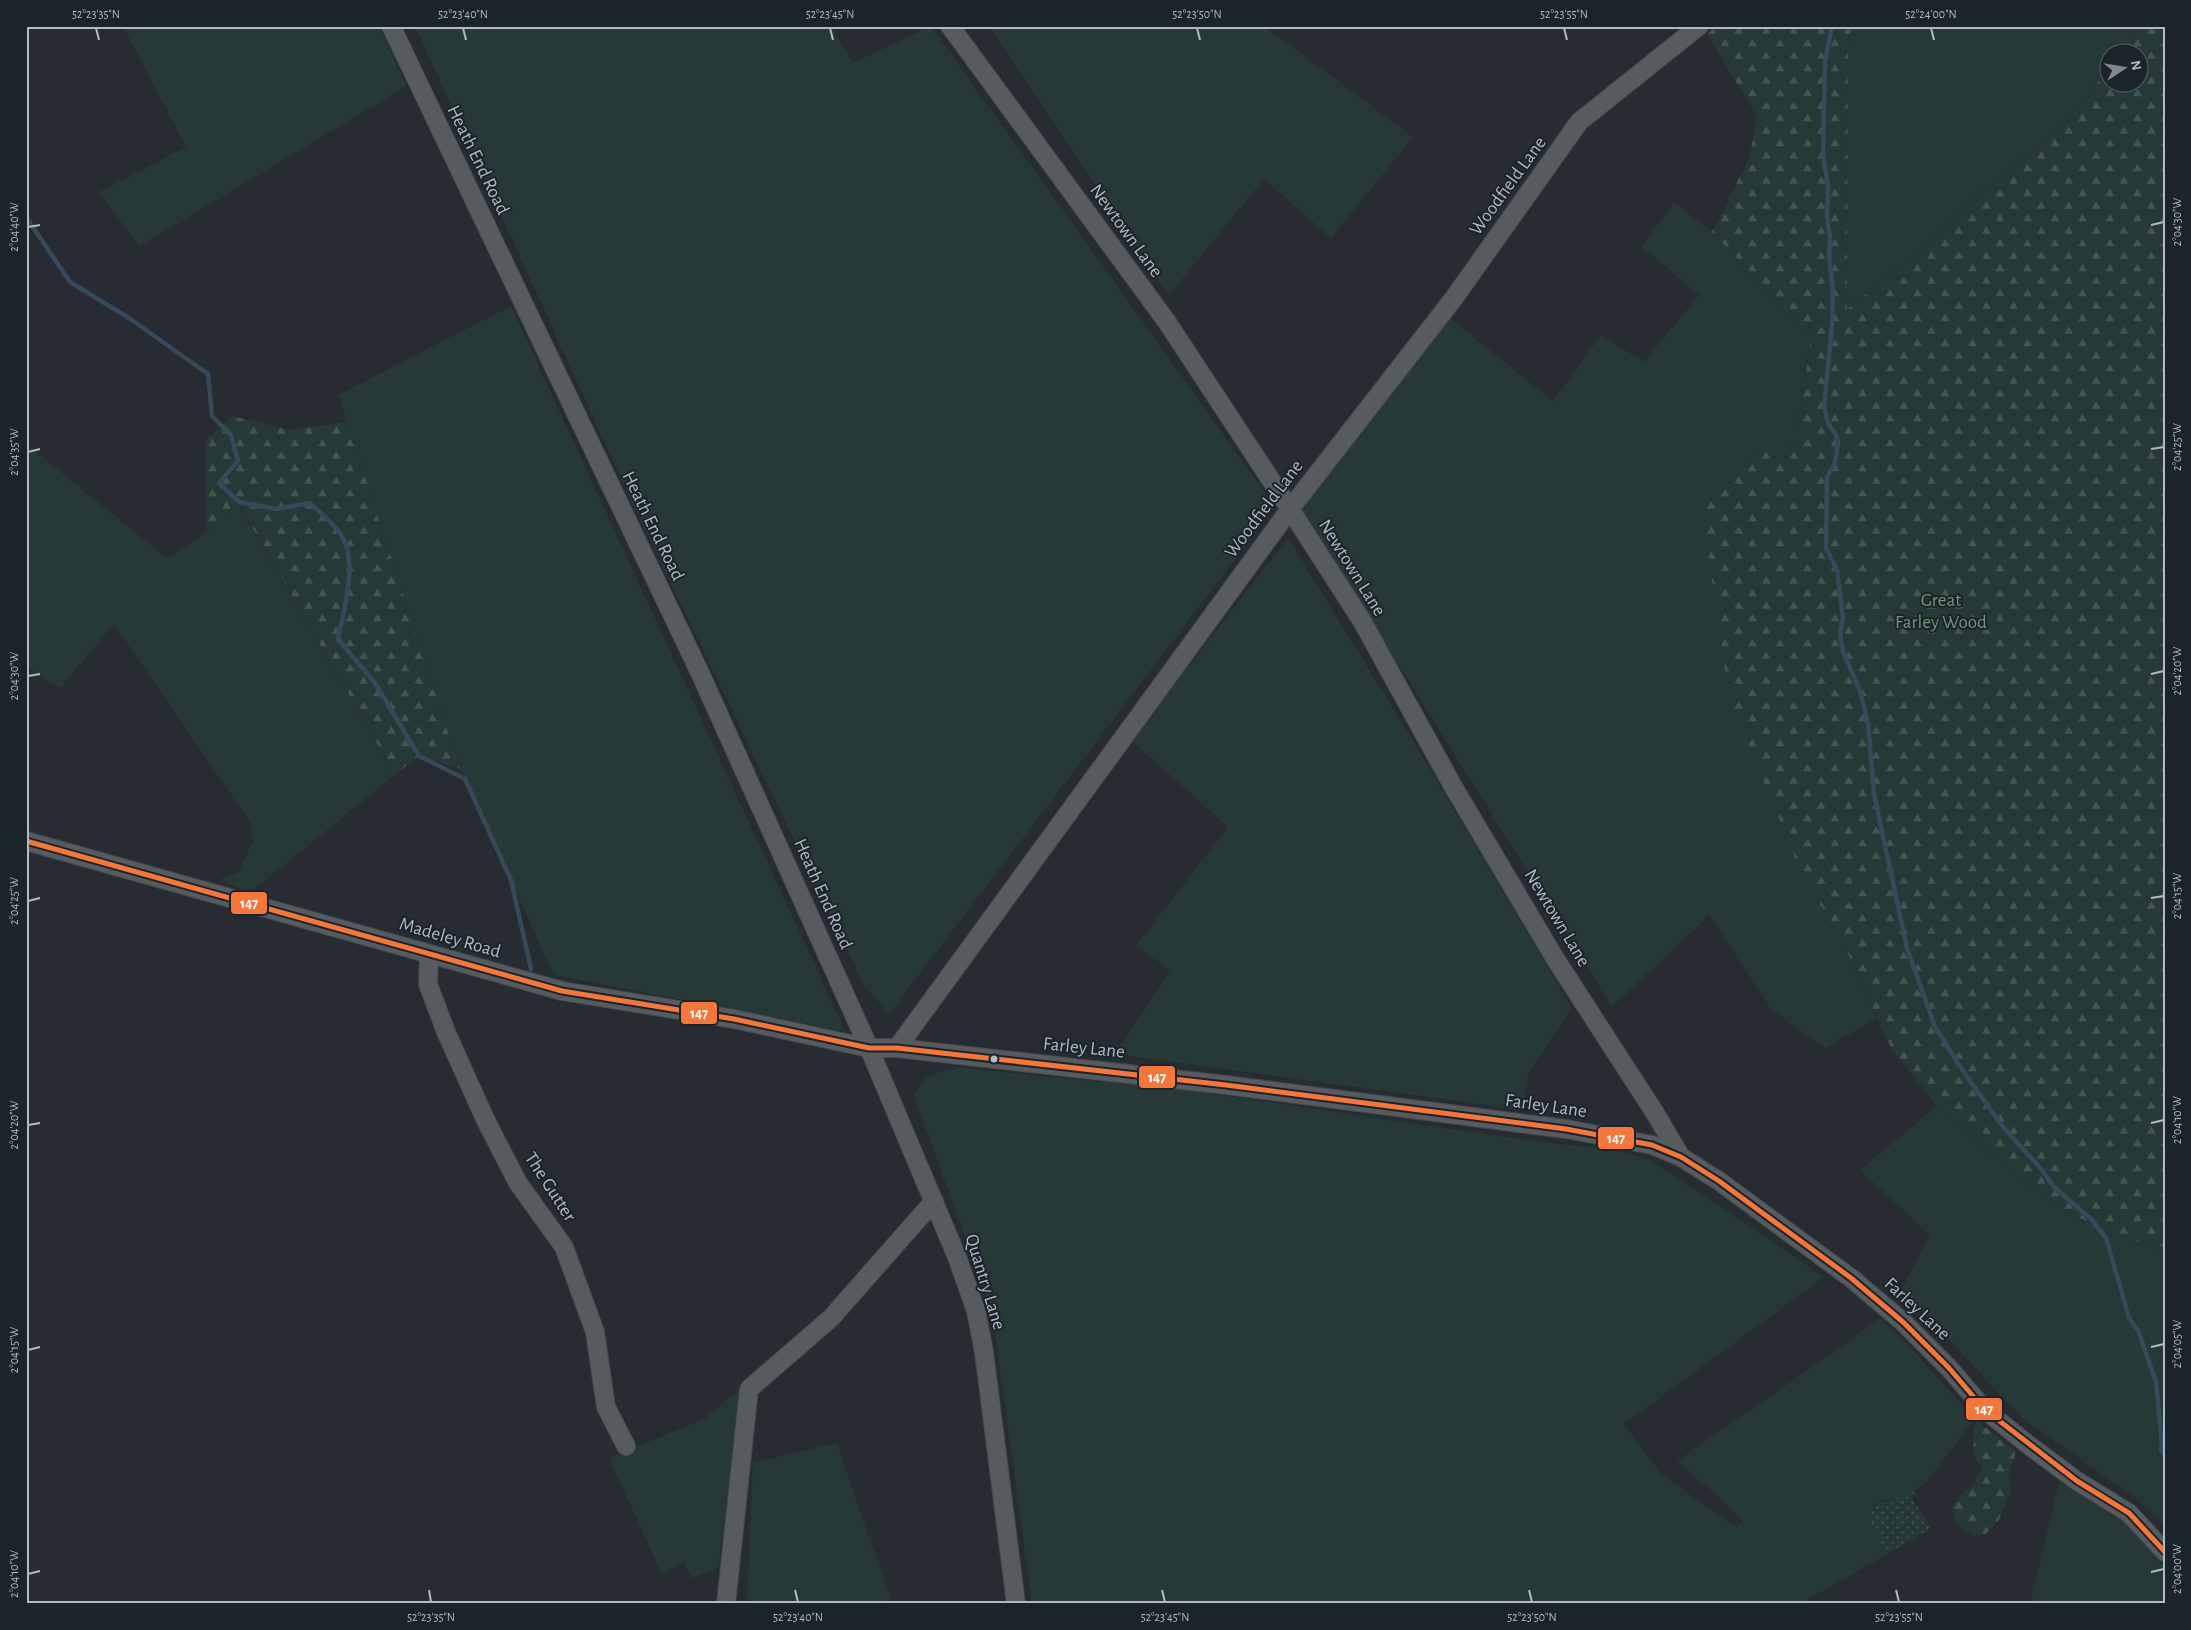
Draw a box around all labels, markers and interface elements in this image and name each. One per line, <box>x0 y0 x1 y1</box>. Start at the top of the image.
text: 52°23'35"N <box>72 8 120 20</box>
text: 52°23'40"N <box>438 8 488 20</box>
text: 52°23'45"N <box>806 8 854 20</box>
text: 52°23'50"N <box>1172 8 1222 20</box>
text: 52°23'55"N <box>1540 8 1588 20</box>
text: 52°24'00"N <box>1905 8 1957 20</box>
north arrow <box>2098 42 2148 92</box>
text: N <box>2128 59 2144 72</box>
street label: Heath End Road <box>443 102 513 218</box>
street label: Woodfield Lane <box>1466 133 1550 239</box>
street label: Newtown Lane <box>1086 181 1166 281</box>
text: 2°04'30"W <box>2171 197 2183 246</box>
text: 2°04'40"W <box>8 202 20 252</box>
text: 2°04'25"W <box>2171 423 2183 471</box>
text: 2°04'35"W <box>8 428 20 476</box>
street label: Woodfield Lane <box>1221 457 1307 561</box>
street label: Heath End Road <box>618 468 688 584</box>
street label: Newtown Lane <box>1315 516 1389 620</box>
park label: Great Farley Wood <box>1895 591 1987 632</box>
text: 2°04'20"W <box>2171 646 2183 696</box>
text: 2°04'30"W <box>8 651 20 700</box>
street label: Heath End Road <box>790 836 856 952</box>
street label: Newtown Lane <box>1521 866 1593 970</box>
text: 2°04'15"W <box>2171 872 2183 919</box>
text: 2°04'25"W <box>8 877 20 925</box>
line badge: 147 <box>230 891 268 915</box>
text: 147 <box>240 897 258 911</box>
street label: Madeley Road <box>397 914 503 962</box>
line badge: 147 <box>680 1001 718 1025</box>
text: 147 <box>690 1007 708 1021</box>
street label: Farley Lane <box>1042 1034 1126 1062</box>
unlabelled marker <box>989 1054 999 1064</box>
line badge: 147 <box>1138 1065 1176 1089</box>
text: 147 <box>1148 1071 1166 1085</box>
street label: Farley Lane <box>1504 1091 1588 1121</box>
text: 2°04'10"W <box>2171 1096 2183 1144</box>
text: 2°04'20"W <box>8 1100 20 1150</box>
line badge: 147 <box>1597 1126 1635 1150</box>
text: 147 <box>1607 1132 1625 1146</box>
street label: The Gutter <box>521 1149 579 1225</box>
street label: Quantry Lane <box>961 1232 1009 1332</box>
street label: Farley Lane <box>1880 1274 1954 1344</box>
text: 2°04'05"W <box>2171 1319 2183 1368</box>
text: 2°04'15"W <box>8 1326 20 1373</box>
line badge: 147 <box>1965 1397 2003 1421</box>
text: 147 <box>1975 1403 1993 1417</box>
text: 2°04'00"W <box>2171 1544 2183 1594</box>
text: 2°04'10"W <box>8 1550 20 1598</box>
text: 52°23'35"N <box>407 1611 455 1623</box>
text: 52°23'40"N <box>773 1611 823 1623</box>
text: 52°23'45"N <box>1141 1611 1189 1623</box>
text: 52°23'50"N <box>1507 1611 1557 1623</box>
text: 52°23'55"N <box>1875 1611 1923 1623</box>

